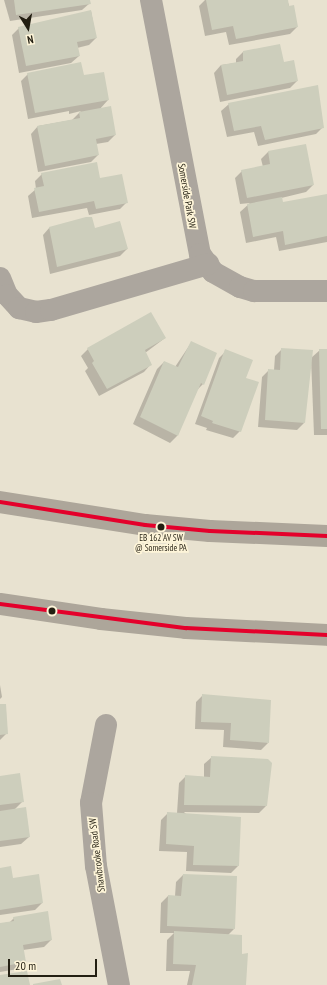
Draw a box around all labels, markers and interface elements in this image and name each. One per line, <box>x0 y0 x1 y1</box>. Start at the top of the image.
north arrow <box>8 8 48 48</box>
text: N <box>26 32 35 47</box>
street label: Somerside Park SW <box>175 162 199 230</box>
marker: EB 162 AV SW @ Somerside PA <box>156 522 166 532</box>
place label: EB 162 AV SW @ Somerside PA <box>135 533 187 554</box>
unlabelled marker <box>47 606 57 616</box>
street label: Shawbrooke Road SW <box>87 817 107 893</box>
scale bar <box>10 951 99 977</box>
text: 20 m <box>15 958 36 973</box>

